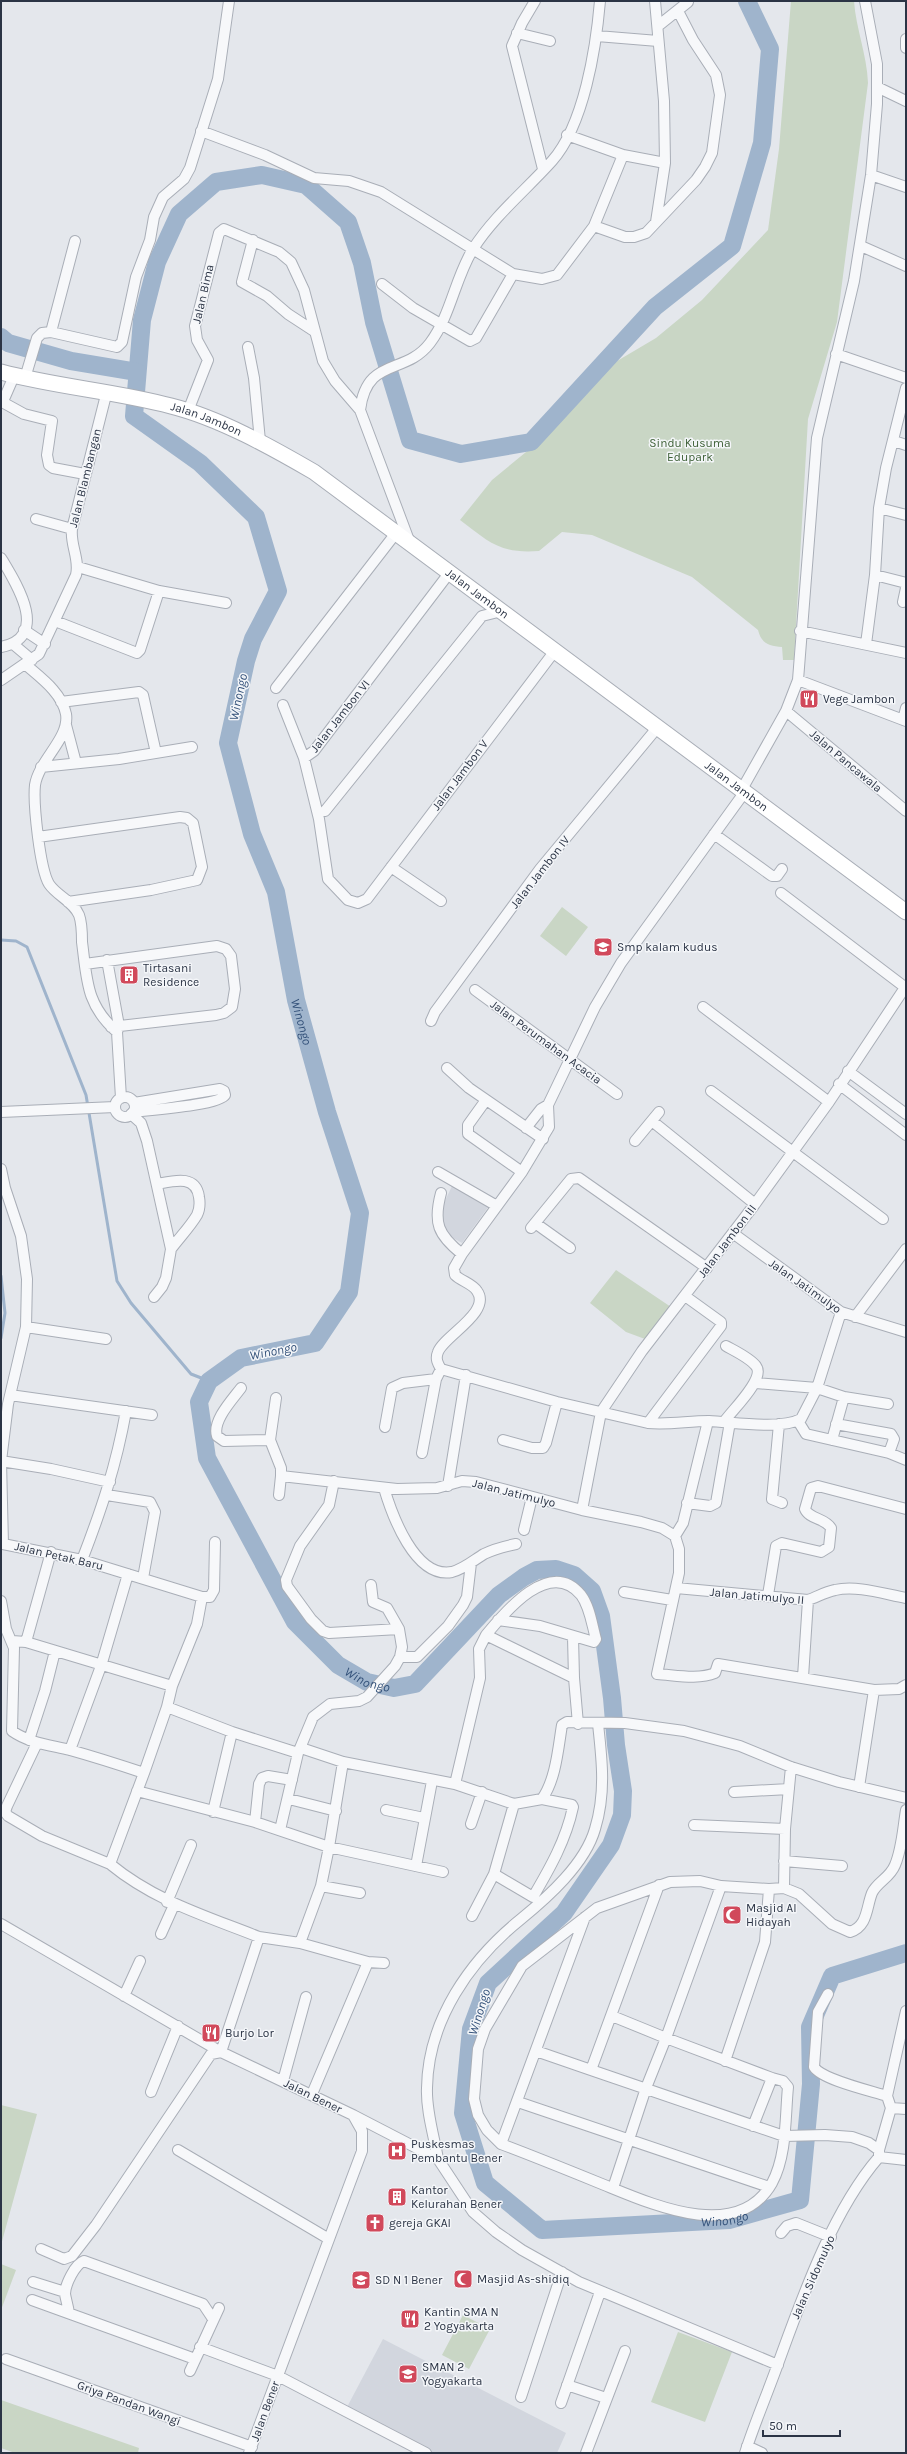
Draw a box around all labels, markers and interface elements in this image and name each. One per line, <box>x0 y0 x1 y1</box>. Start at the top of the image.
street label: Jalan Bima <box>189 263 217 325</box>
street label: Jalan Jambon <box>169 399 244 439</box>
street label: Jalan Blambangan <box>66 427 104 529</box>
park label: Sindu Kusuma Edupark <box>649 436 731 464</box>
street label: Jalan Jambon <box>443 565 512 621</box>
water label: Winongo <box>226 672 250 722</box>
street label: Jalan Jambon VI <box>307 677 373 755</box>
restaurant icon: Vege Jambon <box>798 688 820 710</box>
place label: Vege Jambon <box>823 692 895 706</box>
street label: Jalan Pancawala <box>807 727 885 795</box>
street label: Jalan Jambon V <box>429 737 491 813</box>
street label: Jalan Jambon <box>702 758 771 814</box>
street label: Jalan Jambon IV <box>507 833 573 911</box>
school or university icon: Smp kalam kudus <box>592 936 614 958</box>
place label: Smp kalam kudus <box>617 940 717 954</box>
place label: Tirtasani Residence <box>143 961 199 989</box>
building icon: Tirtasani Residence <box>118 964 140 986</box>
water label: Winongo <box>288 997 316 1047</box>
street label: Jalan Perumahan Acacia <box>488 997 604 1087</box>
street label: Jalan Jambon III <box>695 1202 759 1280</box>
street label: Jalan Jatimulyo <box>766 1256 844 1316</box>
water label: Winongo <box>248 1339 298 1363</box>
street label: Jalan Jatimulyo <box>471 1476 557 1510</box>
street label: Jalan Petak Baru <box>13 1539 105 1573</box>
street label: Jalan Jatimulyo II <box>709 1585 805 1607</box>
water label: Winongo <box>342 1663 392 1694</box>
place label: Masjid Al Hidayah <box>746 1901 797 1929</box>
mosque icon: Masjid Al Hidayah <box>721 1904 743 1926</box>
water label: Winongo <box>465 1987 493 2037</box>
restaurant icon: Burjo Lor <box>200 2022 222 2044</box>
place label: Burjo Lor <box>225 2026 274 2040</box>
street label: Jalan Bener <box>282 2076 345 2116</box>
place label: Puskesmas Pembantu Bener <box>411 2137 503 2165</box>
hospital icon: Puskesmas Pembantu Bener <box>386 2140 408 2162</box>
place label: Kantor Kelurahan Bener <box>411 2183 502 2211</box>
building icon: Kantor Kelurahan Bener <box>386 2186 408 2208</box>
water label: Winongo <box>700 2207 750 2229</box>
church icon: gereja GKAI <box>364 2212 386 2234</box>
place label: gereja GKAI <box>389 2216 451 2230</box>
street label: Jalan Sidomulyo <box>788 2233 838 2321</box>
mosque icon: Masjid As-shidiq <box>452 2268 474 2290</box>
school or university icon: SD N 1 Bener <box>350 2269 372 2291</box>
place label: Masjid As-shidiq <box>477 2272 570 2286</box>
place label: SD N 1 Bener <box>375 2273 443 2287</box>
place label: Kantin SMA N 2 Yogyakarta <box>424 2305 499 2333</box>
restaurant icon: Kantin SMA N 2 Yogyakarta <box>399 2308 421 2330</box>
place label: SMAN 2 Yogyakarta <box>422 2360 482 2388</box>
school or university icon: SMAN 2 Yogyakarta <box>397 2363 419 2385</box>
street label: Griya Pandan Wangi <box>75 2378 183 2428</box>
street label: Jalan Bener <box>248 2378 283 2443</box>
scale bar <box>763 2412 840 2438</box>
text: 50 m <box>769 2419 797 2433</box>

